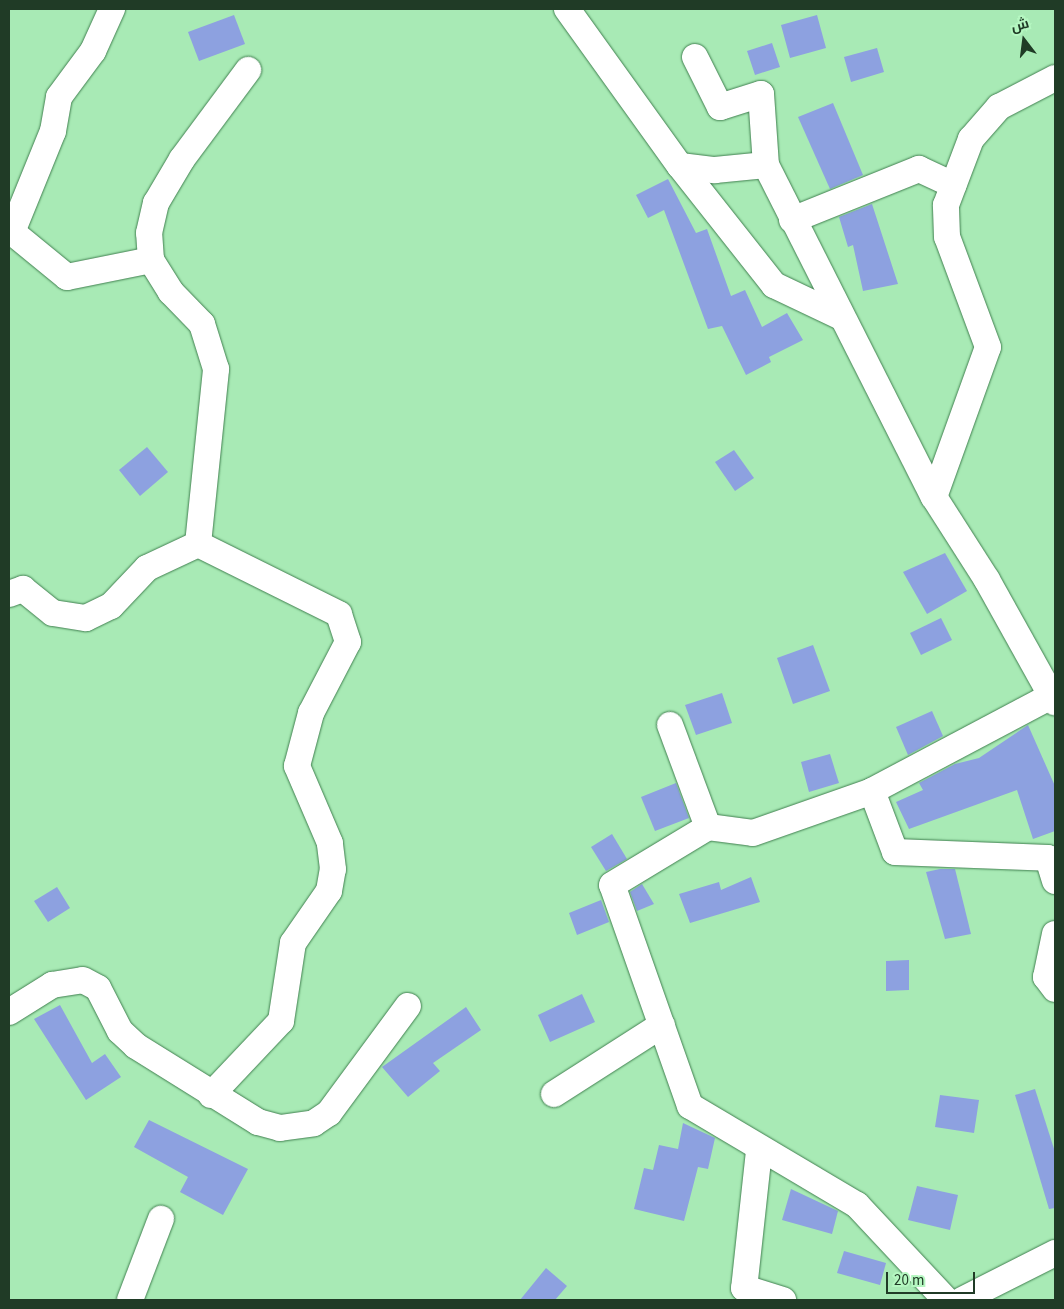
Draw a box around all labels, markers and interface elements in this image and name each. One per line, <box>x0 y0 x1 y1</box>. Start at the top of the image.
text: ش <box>1009 14 1031 37</box>
north arrow <box>999 15 1049 65</box>
scale bar <box>889 1262 978 1294</box>
text: 20 m <box>894 1270 924 1291</box>

